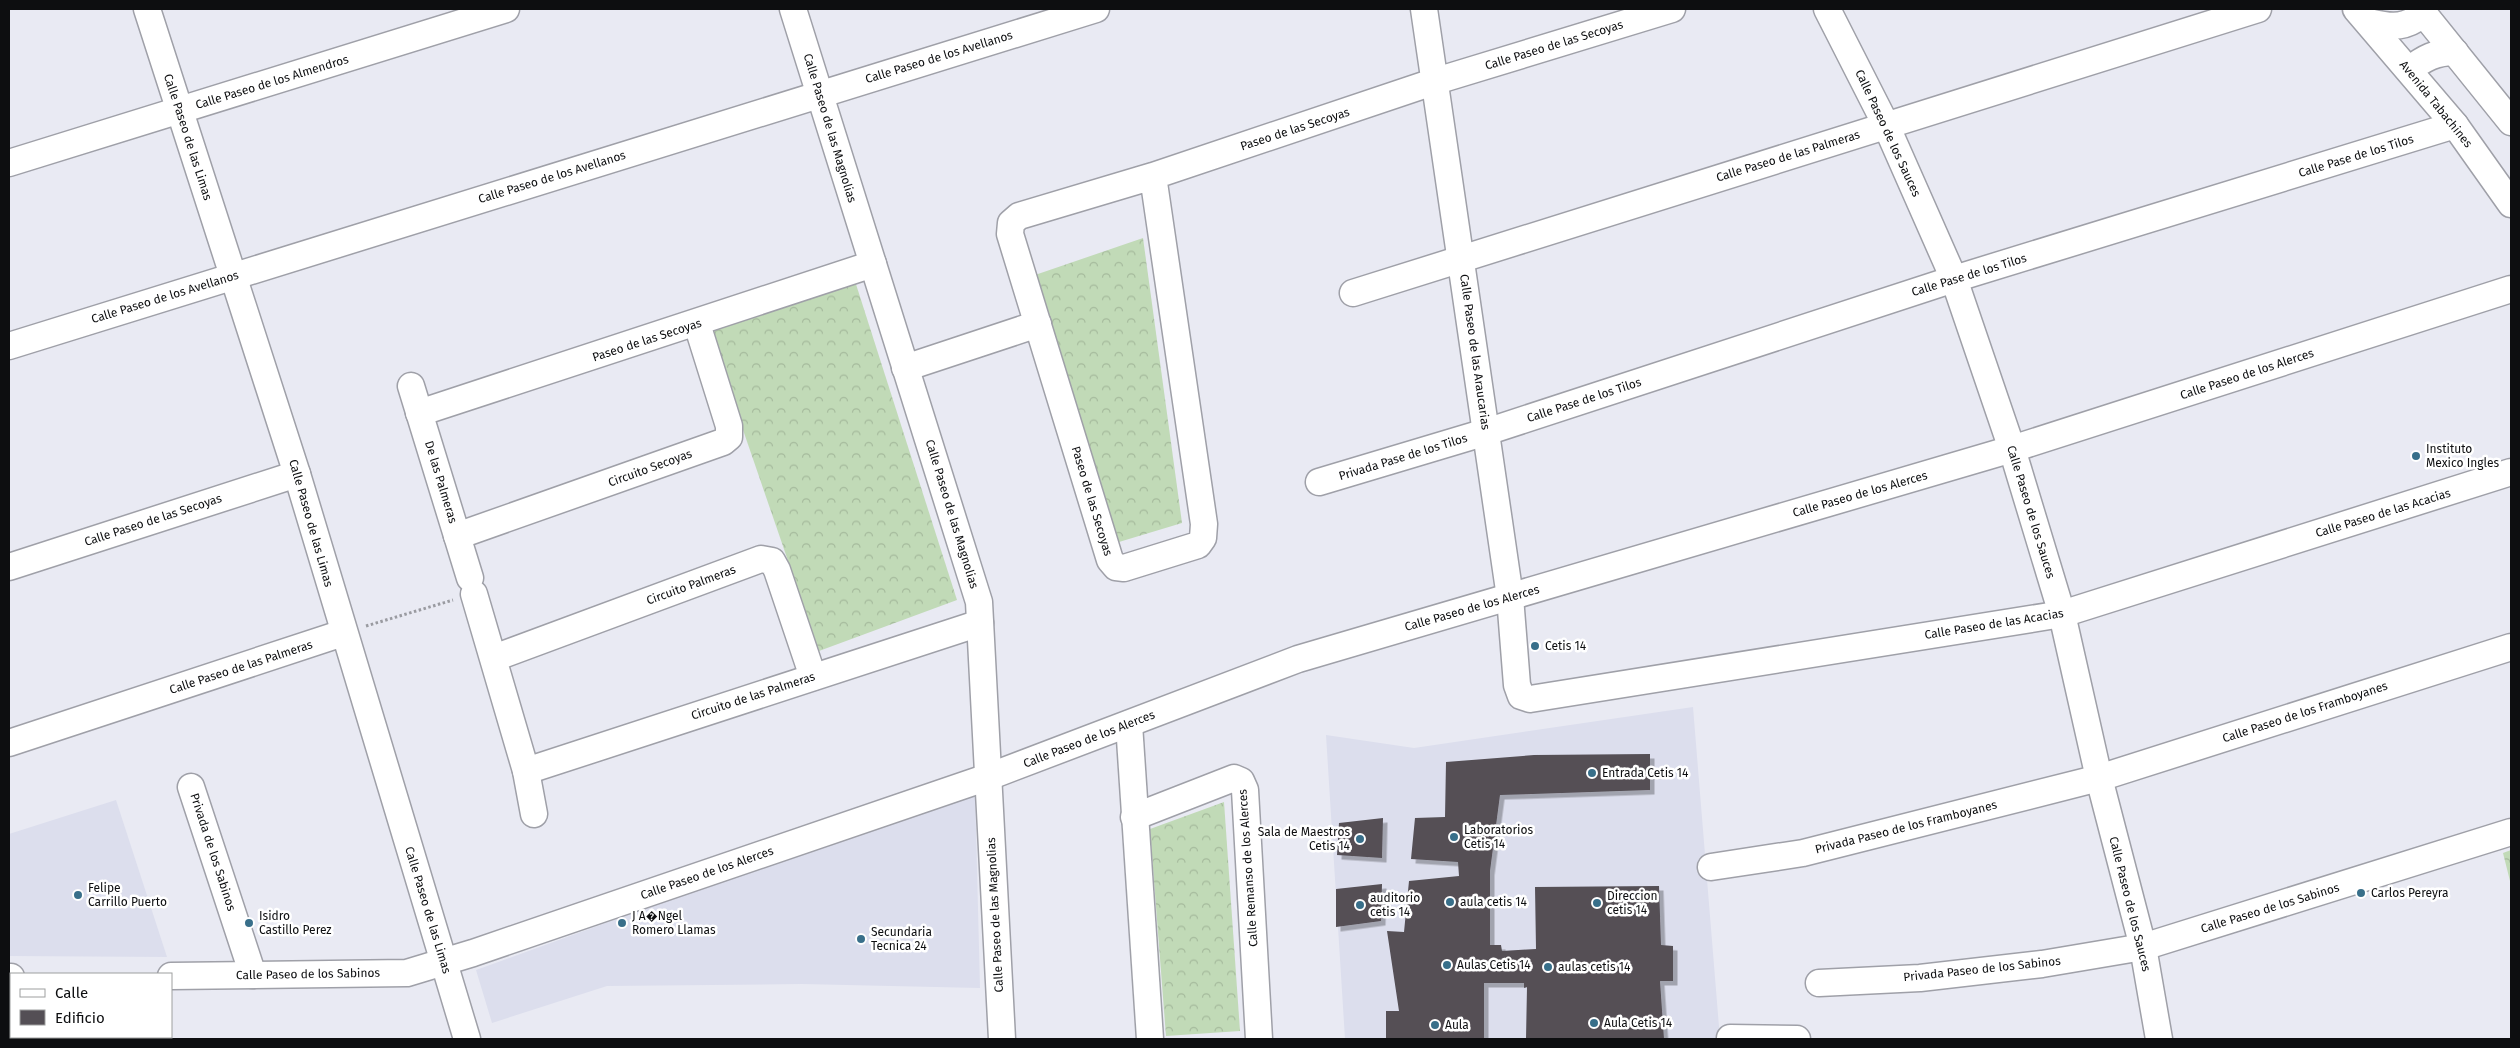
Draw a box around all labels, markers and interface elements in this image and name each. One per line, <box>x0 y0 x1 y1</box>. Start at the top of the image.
street label: Calle Paseo de las Secoyas <box>1483 17 1625 73</box>
street label: Calle Paseo de los Avellanos <box>864 28 1015 86</box>
street label: Calle Paseo de los Almendros <box>194 52 351 112</box>
street label: Calle Paseo de las Magnolias <box>801 52 860 205</box>
street label: Avenida Tabachines <box>2397 58 2476 151</box>
street label: Calle Paseo de los Sauces <box>1852 67 1924 199</box>
street label: Calle Paseo de las Limas <box>161 72 215 202</box>
street label: Paseo de las Secoyas <box>1239 105 1352 153</box>
street label: Calle Paseo de las Palmeras <box>1714 127 1862 185</box>
street label: Calle Pase de los Tilos <box>2297 132 2416 180</box>
street label: Calle Paseo de los Avellanos <box>477 148 628 206</box>
street label: Calle Pase de los Tilos <box>1910 251 2029 299</box>
street label: Calle Paseo de los Avellanos <box>90 268 241 326</box>
street label: Calle Paseo de las Araucarias <box>1457 273 1493 431</box>
street label: Paseo de las Secoyas <box>591 316 704 364</box>
street label: Calle Paseo de los Alerces <box>2178 346 2316 402</box>
street label: Calle Pase de los Tilos <box>1525 375 1643 425</box>
street label: Privada Pase de los Tilos <box>1337 431 1469 483</box>
street label: Calle Paseo de las Magnolias <box>923 438 982 591</box>
street label: De las Palmeras <box>422 439 460 525</box>
place label: Instituto Mexico Ingles <box>2426 442 2499 470</box>
street label: Calle Paseo de los Sauces <box>2004 444 2058 581</box>
street label: Paseo de las Secoyas <box>1069 445 1115 558</box>
street label: Circuito Secoyas <box>606 446 694 490</box>
marker: Instituto Mexico Ingles <box>2410 450 2422 462</box>
street label: Calle Paseo de las Limas <box>286 458 336 589</box>
street label: Calle Paseo de los Alerces <box>1791 468 1929 520</box>
street label: Calle Paseo de las Acacias <box>2314 486 2453 540</box>
street label: Calle Paseo de las Secoyas <box>83 491 224 549</box>
street label: Circuito Palmeras <box>644 562 738 608</box>
street label: Calle Paseo de los Alerces <box>1403 582 1541 634</box>
street label: Calle Paseo de las Acacias <box>1924 606 2065 642</box>
street label: Calle Paseo de las Palmeras <box>168 637 315 697</box>
place label: Cetis 14 <box>1545 639 1587 653</box>
marker: Cetis 14 <box>1529 640 1541 652</box>
street label: Circuito de las Palmeras <box>689 669 817 723</box>
street label: Calle Paseo de los Framboyanes <box>2221 679 2390 745</box>
street label: Calle Paseo de los Alerces <box>1021 707 1157 771</box>
place label: Entrada Cetis 14 <box>1602 766 1689 780</box>
marker: Entrada Cetis 14 <box>1586 767 1598 779</box>
street label: Calle Remanso de los Alerces <box>1235 788 1260 947</box>
street label: Privada de los Sabinos <box>187 791 239 913</box>
street label: Privada Paseo de los Framboyanes <box>1814 797 1999 856</box>
place label: Laboratorios Cetis 14 <box>1464 823 1533 851</box>
place label: Sala de Maestros Cetis 14 <box>1258 825 1351 853</box>
marker: Laboratorios Cetis 14 <box>1448 831 1460 843</box>
marker: Sala de Maestros Cetis 14 <box>1354 833 1366 845</box>
street label: Calle Paseo de los Sauces <box>2106 835 2154 973</box>
street label: Calle Paseo de las Magnolias <box>984 837 1006 993</box>
street label: Calle Paseo de los Alerces <box>639 844 776 902</box>
street label: Calle Paseo de las Limas <box>402 845 454 976</box>
street label: Calle Paseo de los Sabinos <box>2199 880 2341 936</box>
place label: Felipe Carrillo Puerto <box>88 881 167 909</box>
place label: Carlos Pereyra <box>2371 886 2449 900</box>
marker: Carlos Pereyra <box>2355 887 2367 899</box>
marker: Felipe Carrillo Puerto <box>72 889 84 901</box>
place label: Direccion cetis 14 <box>1607 889 1658 917</box>
place label: auditorio cetis 14 <box>1370 891 1420 919</box>
place label: aula cetis 14 <box>1460 895 1527 909</box>
marker: aula cetis 14 <box>1444 896 1456 908</box>
marker: Direccion cetis 14 <box>1591 897 1603 909</box>
marker: auditorio cetis 14 <box>1354 899 1366 911</box>
place label: Isidro Castillo Perez <box>259 909 332 937</box>
place label: J A�Ngel Romero Llamas <box>632 909 716 937</box>
marker: Isidro Castillo Perez <box>243 917 255 929</box>
marker: J A�Ngel Romero Llamas <box>616 917 628 929</box>
place label: Secundaria Tecnica 24 <box>871 925 932 953</box>
marker: Secundaria Tecnica 24 <box>855 933 867 945</box>
street label: Privada Paseo de los Sabinos <box>1903 954 2062 984</box>
place label: Aulas Cetis 14 <box>1457 958 1531 972</box>
marker: Aulas Cetis 14 <box>1441 959 1453 971</box>
place label: aulas cetis 14 <box>1558 960 1631 974</box>
marker: aulas cetis 14 <box>1542 961 1554 973</box>
street label: Calle Paseo de los Sabinos <box>236 966 381 982</box>
legend <box>10 973 172 1038</box>
text: Calle <box>55 984 88 1002</box>
text: Edificio <box>55 1009 105 1027</box>
place label: Aula Cetis 14 <box>1604 1016 1673 1030</box>
marker: Aula Cetis 14 <box>1588 1017 1600 1029</box>
place label: Aula <box>1445 1018 1469 1032</box>
marker: Aula <box>1429 1019 1441 1031</box>

